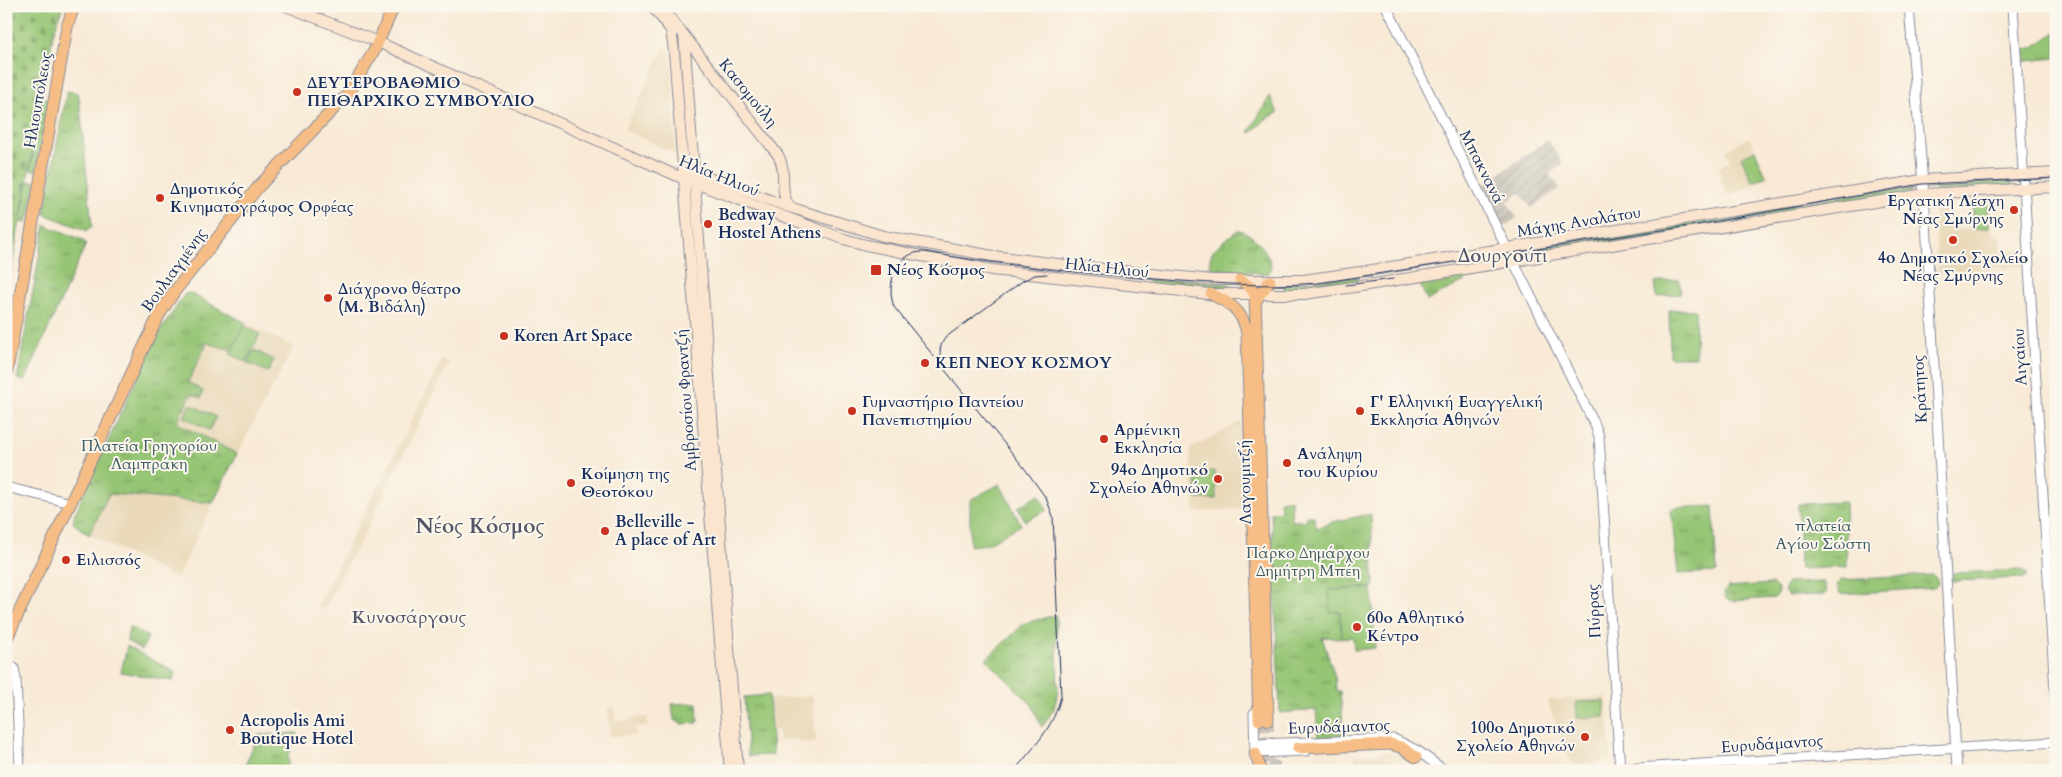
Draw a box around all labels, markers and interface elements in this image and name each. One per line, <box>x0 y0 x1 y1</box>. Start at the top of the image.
street label: Ηλιουπόλεως <box>19 50 57 150</box>
street label: Κασομούλη <box>714 54 782 132</box>
place label: ΔΕΥΤΕΡΟΒΑΘΜΙΟ ΠΕΙΘΑΡΧΙΚΟ ΣΥΜΒΟΥΛΙΟ <box>307 72 535 112</box>
marker: ΔΕΥΤΕΡΟΒΑΘΜΙΟ ΠΕΙΘΑΡΧΙΚΟ ΣΥΜΒΟΥΛΙΟ <box>291 86 303 98</box>
street label: Μπακνανά <box>1454 126 1510 208</box>
street label: Ηλία Ηλιού <box>676 150 762 202</box>
place label: Δημοτικός Κινηματογράφος Ορφέας <box>170 178 354 218</box>
place label: Εργατική Λέσχη Νέας Σμύρνης <box>1887 190 2004 230</box>
marker: Δημοτικός Κινηματογράφος Ορφέας <box>154 192 166 204</box>
street label: Μάχης Αναλάτου <box>1515 201 1643 243</box>
place label: Bedway Hostel Athens <box>718 204 821 244</box>
marker: Εργατική Λέσχη Νέας Σμύρνης <box>2008 204 2020 216</box>
marker: Bedway Hostel Athens <box>702 218 714 230</box>
street label: Βουλιαγμένης <box>136 223 212 316</box>
marker: 4o Δημοτικό Σχολείο Νέας Σμύρνης <box>1947 234 1959 246</box>
district label: Δουργούτι <box>1458 243 1548 269</box>
place label: 4o Δημοτικό Σχολείο Νέας Σμύρνης <box>1878 247 2028 287</box>
street label: Ηλία Ηλιού <box>1064 253 1150 283</box>
place label: Νέος Κόσμος <box>887 259 985 281</box>
marker: Νέος Κόσμος <box>869 263 883 277</box>
place label: Διάχρονο θέατρο (Μ. Βιδάλη) <box>338 278 461 318</box>
marker: Διάχρονο θέατρο (Μ. Βιδάλη) <box>322 292 334 304</box>
place label: Koren Art Space <box>514 325 633 347</box>
street label: Αμβροσίου Φραντζή <box>670 328 702 472</box>
street label: Αιγαίου <box>2008 328 2032 386</box>
marker: Koren Art Space <box>498 330 510 342</box>
place label: ΚΕΠ ΝΕΟΥ ΚΟΣΜΟΥ <box>935 352 1112 374</box>
street label: Κράτητος <box>1907 354 1933 424</box>
marker: ΚΕΠ ΝΕΟΥ ΚΟΣΜΟΥ <box>919 357 931 369</box>
place label: Γυμναστήριο Παντείου Πανεπιστημίου <box>862 391 1024 431</box>
place label: Γ' Ελληνική Ευαγγελική Εκκλησία Αθηνών <box>1370 391 1543 431</box>
marker: Γυμναστήριο Παντείου Πανεπιστημίου <box>846 405 858 417</box>
marker: Γ' Ελληνική Ευαγγελική Εκκλησία Αθηνών <box>1354 405 1366 417</box>
place label: Αρμένικη Εκκλησία <box>1114 419 1182 459</box>
marker: Αρμένικη Εκκλησία <box>1098 433 1110 445</box>
park label: Πλατεία Γρηγορίου Λαμπράκη <box>81 435 217 475</box>
street label: Λαγουμιτζή <box>1233 439 1257 525</box>
place label: Ανάληψη του Κυρίου <box>1297 443 1378 483</box>
marker: Ανάληψη του Κυρίου <box>1281 457 1293 469</box>
place label: 94ο Δημοτικό Σχολείο Αθηνών <box>1089 459 1208 499</box>
place label: Κοίμηση της Θεοτόκου <box>581 463 670 503</box>
marker: 94ο Δημοτικό Σχολείο Αθηνών <box>1212 473 1224 485</box>
marker: Κοίμηση της Θεοτόκου <box>565 477 577 489</box>
place label: Belleville - A place of Art <box>615 511 717 551</box>
district label: Νέος Κόσμος <box>416 512 544 541</box>
park label: πλατεία Αγίου Σώστη <box>1775 515 1871 555</box>
marker: Belleville - A place of Art <box>599 525 611 537</box>
park label: Πάρκο Δημάρχου Δημήτρη Μπέη <box>1246 542 1370 582</box>
place label: Ειλισσός <box>76 549 141 571</box>
marker: Ειλισσός <box>60 554 72 566</box>
street label: Πύρρας <box>1582 583 1606 639</box>
district label: Κυνοσάργους <box>352 605 467 630</box>
place label: 60ο Αθλητικό Κέντρο <box>1367 607 1464 647</box>
marker: 60ο Αθλητικό Κέντρο <box>1351 621 1363 633</box>
place label: Acropolis Ami Boutique Hotel <box>240 710 354 750</box>
street label: Ευρυδάμαντος <box>1287 714 1391 740</box>
place label: 100ο Δημοτικό Σχολείο Αθηνών <box>1456 717 1575 757</box>
marker: Acropolis Ami Boutique Hotel <box>224 724 236 736</box>
street label: Ευρυδάμαντος <box>1720 729 1824 759</box>
marker: 100ο Δημοτικό Σχολείο Αθηνών <box>1579 731 1591 743</box>

